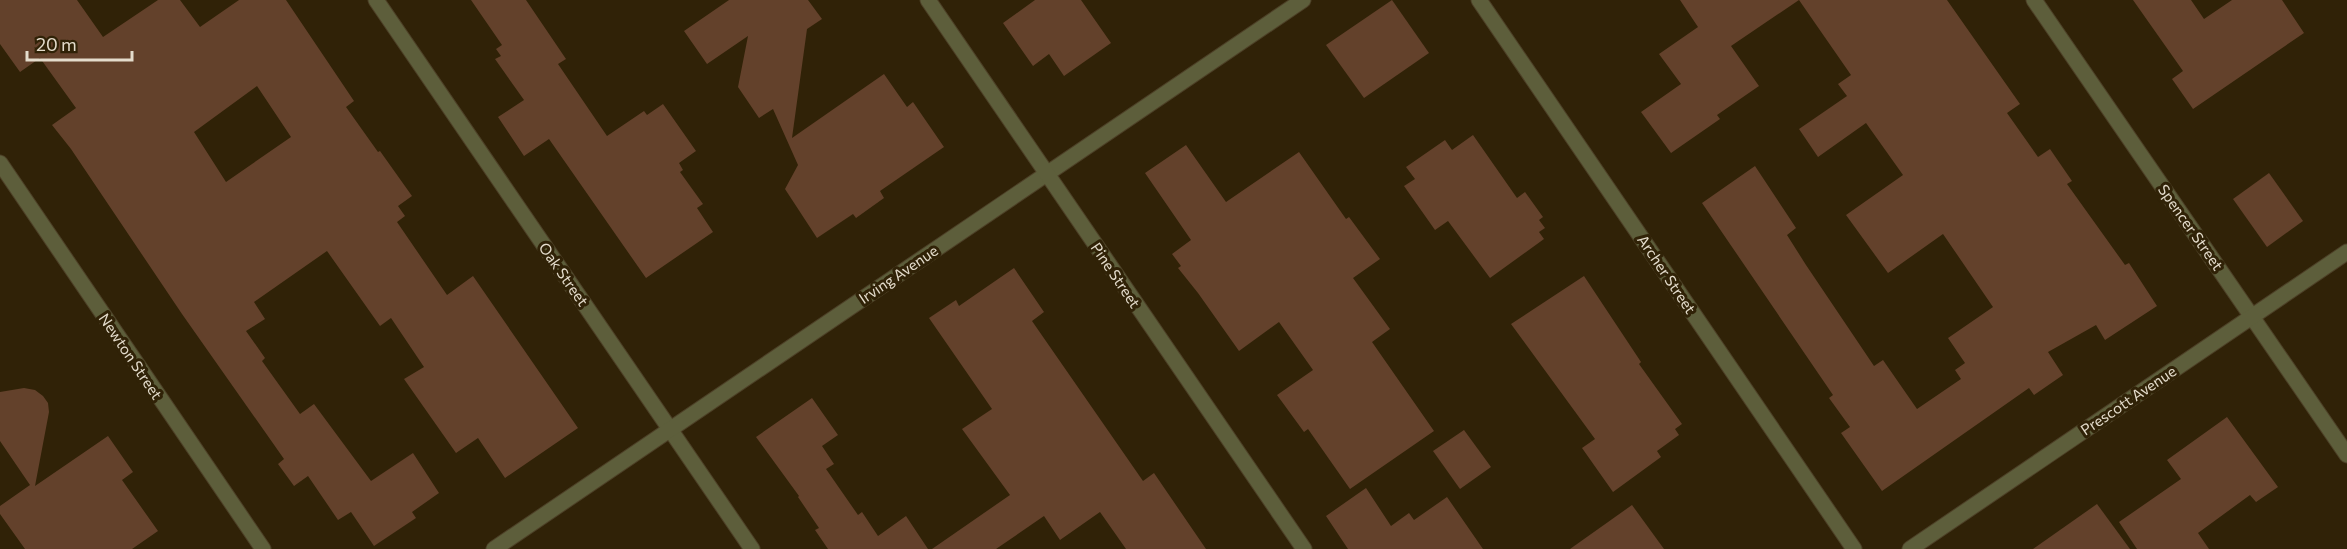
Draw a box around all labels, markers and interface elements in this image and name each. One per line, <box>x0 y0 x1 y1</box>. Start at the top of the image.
scale bar <box>27 24 132 62</box>
text: 20 m <box>36 33 77 55</box>
street label: Spencer Street <box>2155 181 2227 273</box>
street label: Archer Street <box>1634 231 1700 317</box>
street label: Oak Street <box>536 239 592 309</box>
street label: Pine Street <box>1088 239 1144 311</box>
street label: Irving Avenue <box>855 241 941 307</box>
street label: Newton Street <box>96 310 166 402</box>
street label: Prescott Avenue <box>2077 361 2179 439</box>

